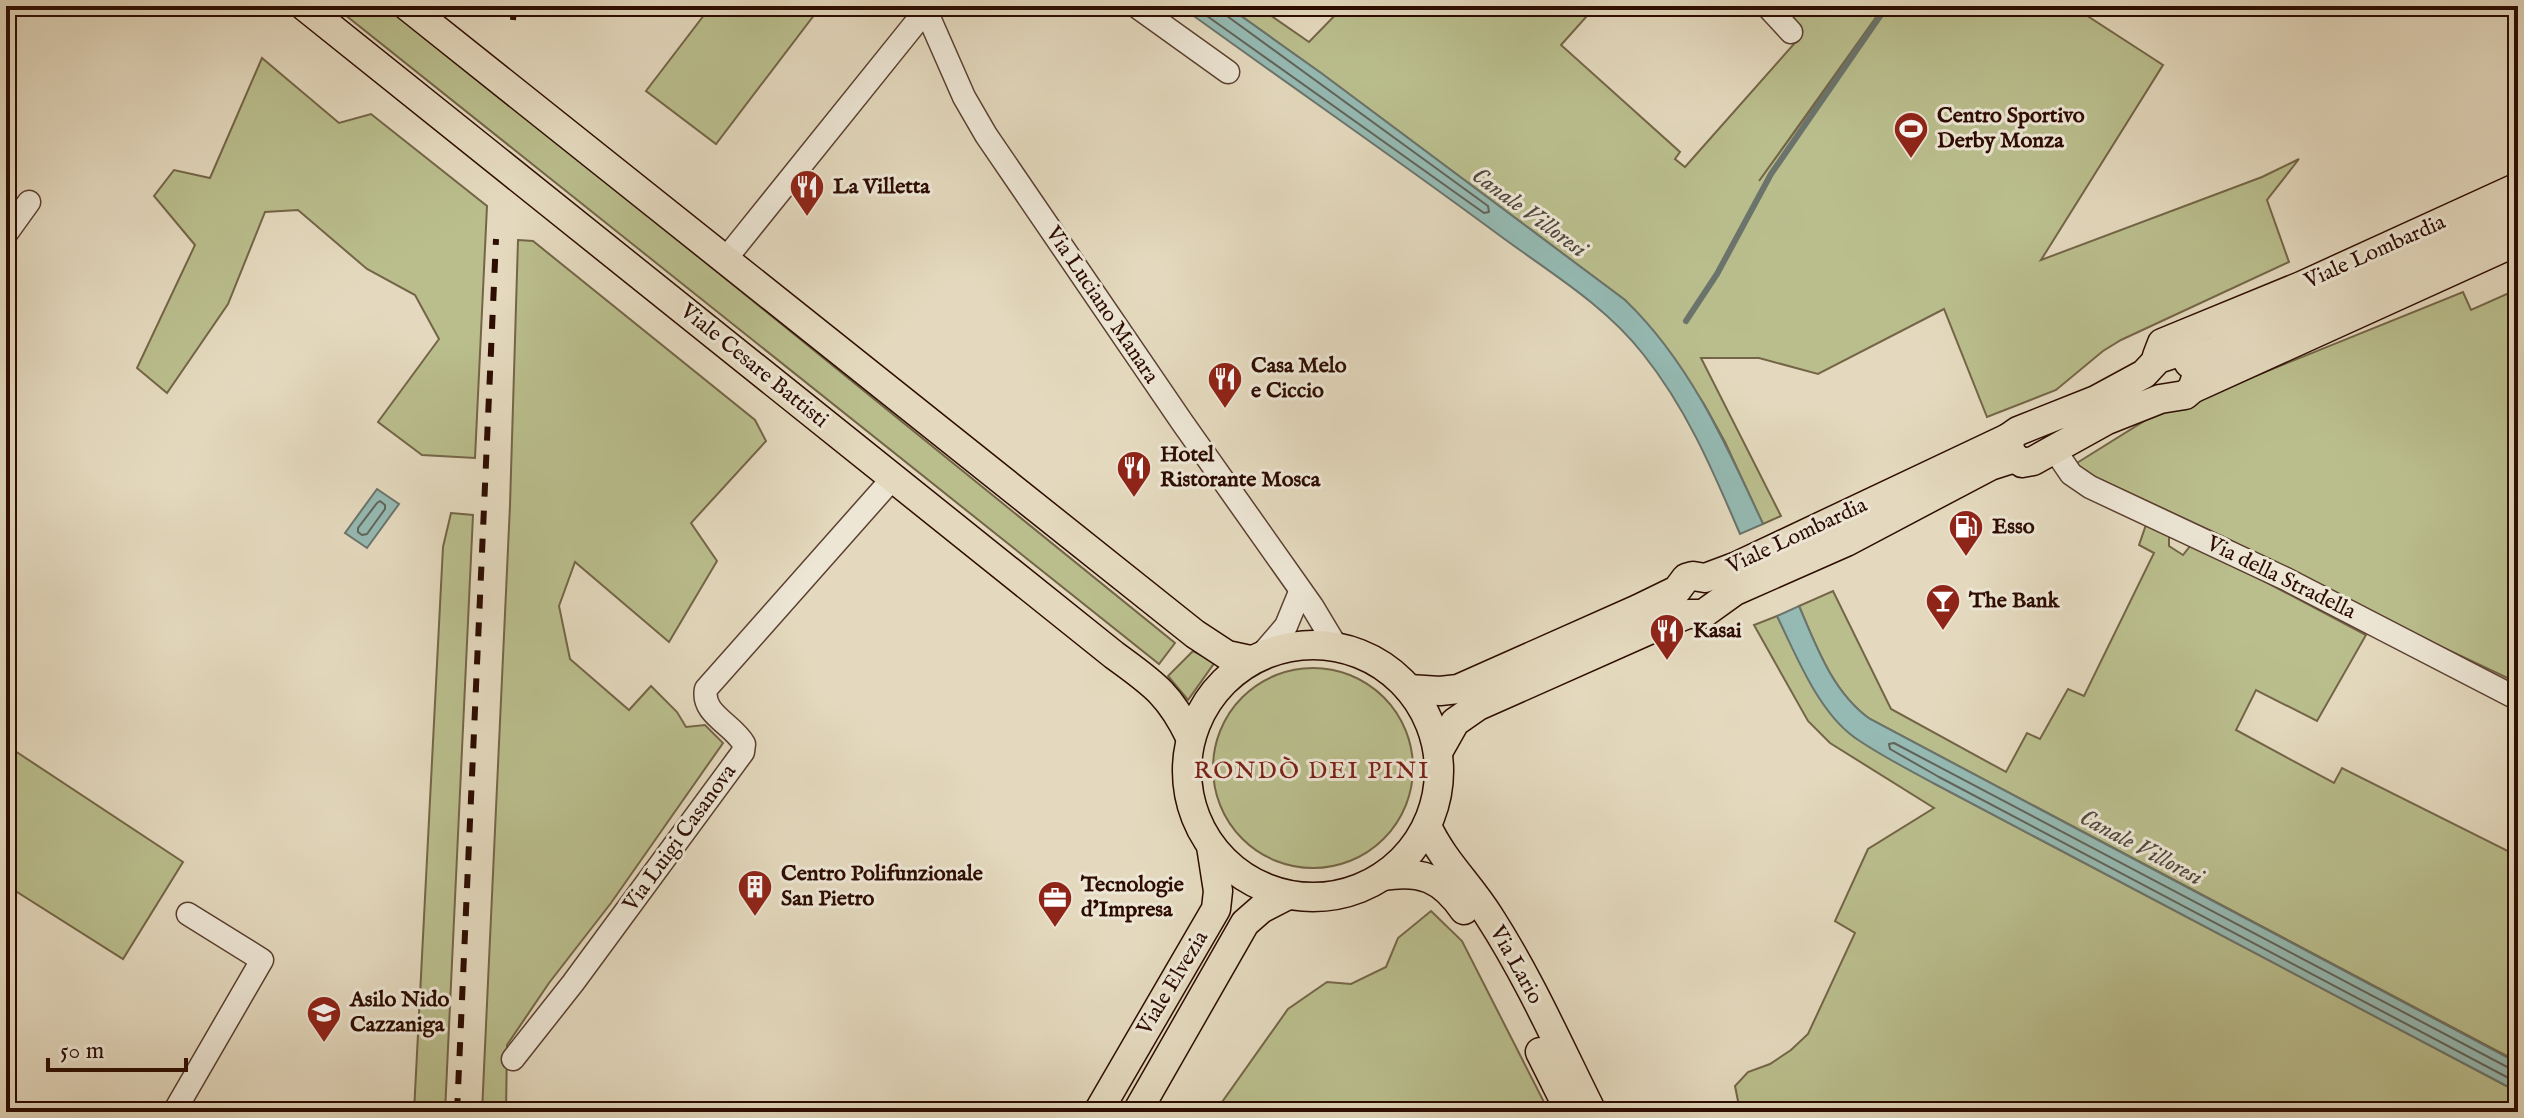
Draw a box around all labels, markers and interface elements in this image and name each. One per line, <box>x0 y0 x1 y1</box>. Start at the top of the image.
place label: Centro Sportivo Derby Monza <box>1937 102 2085 155</box>
sports icon: Centro Sportivo Derby Monza <box>1892 110 1930 160</box>
water label: Canale Villoresi <box>1465 161 1595 267</box>
restaurant icon: La Villetta <box>788 168 826 218</box>
place label: La Villetta <box>833 173 930 201</box>
street label: Viale Lombardia <box>2299 208 2450 296</box>
street label: Via Luciano Manara <box>1038 220 1165 389</box>
street label: Viale Cesare Battisti <box>673 297 834 434</box>
place label: Casa Melo e Ciccio <box>1251 352 1347 405</box>
restaurant icon: Casa Melo e Ciccio <box>1206 360 1244 410</box>
place label: Hotel Ristorante Mosca <box>1160 441 1321 494</box>
restaurant icon: Hotel Ristorante Mosca <box>1115 449 1153 499</box>
street label: Viale Lombardia <box>1721 491 1872 581</box>
fuel station icon: Esso <box>1947 508 1985 558</box>
place label: Esso <box>1992 513 2035 541</box>
street label: Via della Stradella <box>2201 529 2361 626</box>
bar icon: The Bank <box>1924 582 1962 632</box>
place label: The Bank <box>1968 587 2060 615</box>
restaurant icon: Kasai <box>1648 612 1686 662</box>
place label: Kasai <box>1693 617 1742 645</box>
district label: RONDÒ DEI PINI <box>1194 756 1430 787</box>
street label: Via Luigi Casanova <box>617 759 743 918</box>
water label: Canale Villoresi <box>2074 803 2210 894</box>
place label: Centro Polifunzionale San Pietro <box>781 860 983 913</box>
building icon: Centro Polifunzionale San Pietro <box>736 868 774 918</box>
place label: Tecnologie d'Impresa <box>1080 871 1184 924</box>
office icon: Tecnologie d'Impresa <box>1036 879 1074 929</box>
street label: Via Lario <box>1483 920 1549 1009</box>
street label: Viale Elvezia <box>1130 925 1215 1041</box>
place label: Asilo Nido Cazzaniga <box>349 986 449 1039</box>
school or university icon: Asilo Nido Cazzaniga <box>305 994 343 1044</box>
scale bar <box>48 1022 186 1072</box>
text: 50 m <box>60 1036 104 1067</box>

